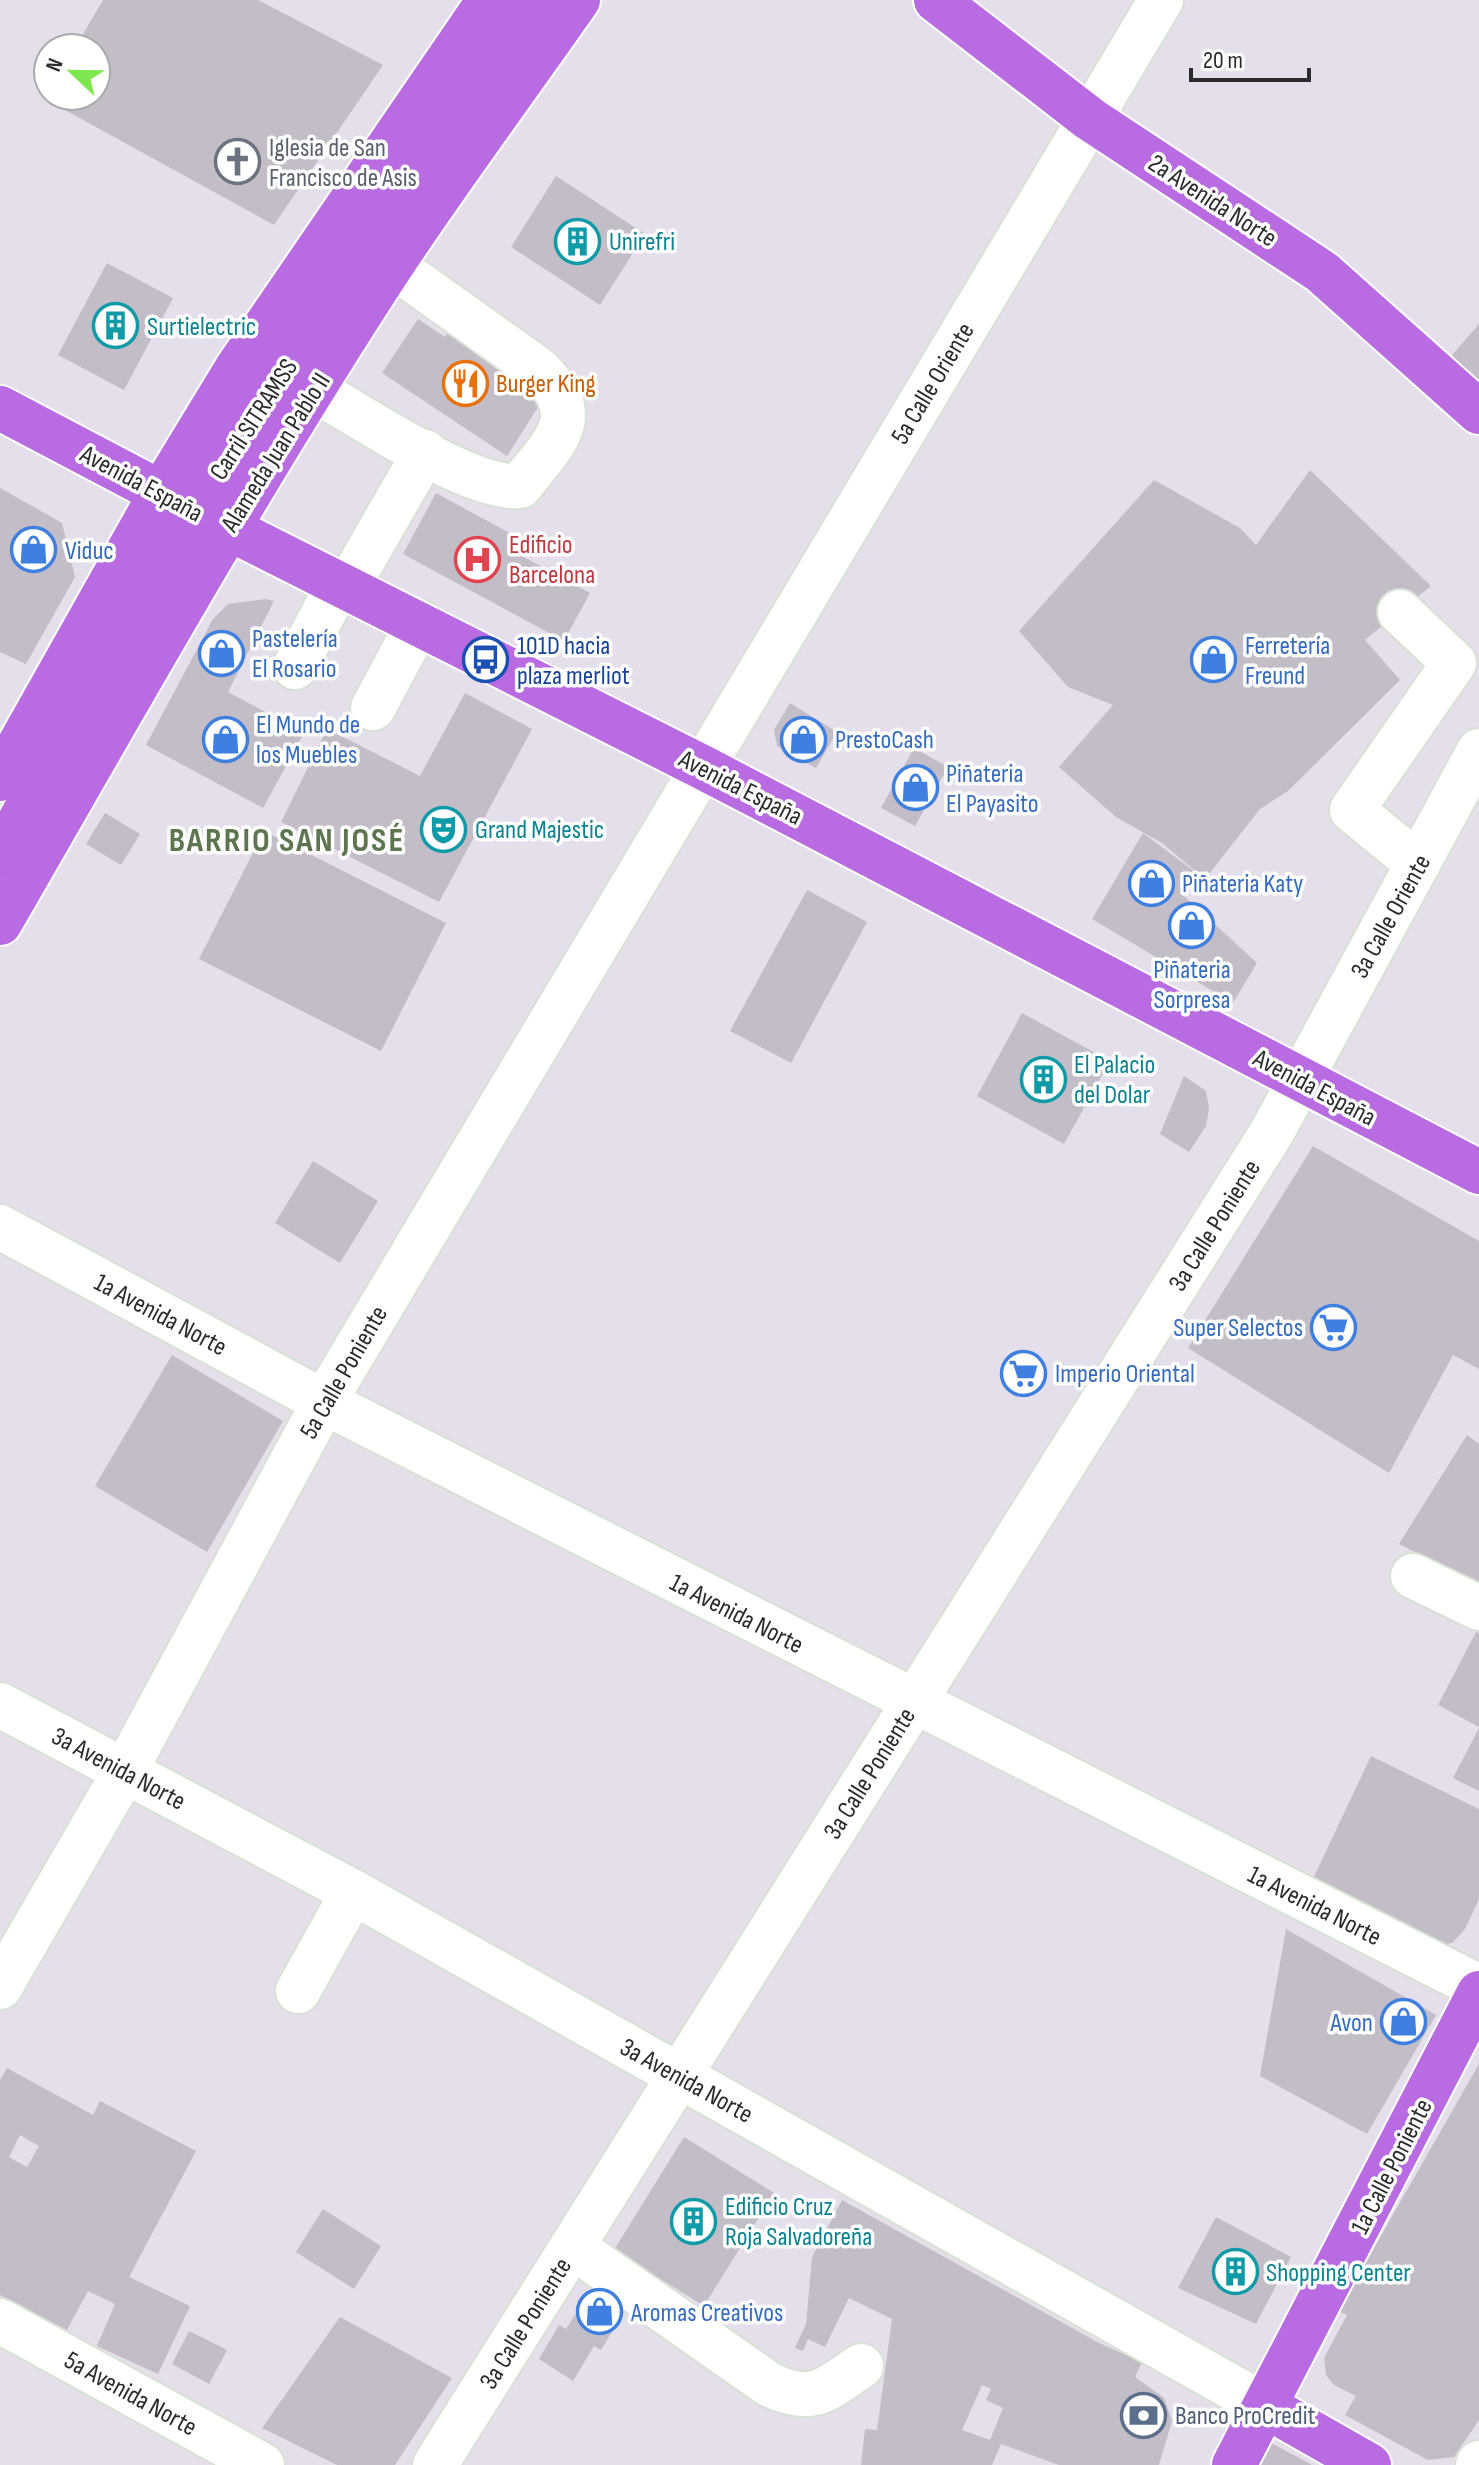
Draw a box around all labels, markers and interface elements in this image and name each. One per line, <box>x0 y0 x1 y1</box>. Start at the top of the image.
north arrow <box>32 32 112 112</box>
scale bar <box>1191 32 1309 82</box>
text: 20 m <box>1203 46 1243 75</box>
text: N <box>40 55 70 76</box>
place label: Iglesia de San Francisco de Asis <box>269 133 417 194</box>
church icon: Iglesia de San Francisco de Asis <box>214 138 262 186</box>
street label: 2a Avenida Norte <box>1142 148 1282 254</box>
building icon: Unirefri <box>554 217 602 265</box>
place label: Unirefri <box>609 227 675 258</box>
building icon: Surtielectric <box>92 302 140 350</box>
place label: Surtielectric <box>147 312 256 343</box>
street label: 5a Calle Oriente <box>885 317 982 450</box>
street label: Carril SITRAMSS <box>204 353 305 486</box>
restaurant icon: Burger King <box>441 359 489 407</box>
street label: Alameda Juan Pablo II <box>214 368 338 539</box>
place label: Burger King <box>496 369 596 400</box>
street label: Avenida España <box>74 439 208 529</box>
shop icon: Viduc <box>10 526 58 574</box>
place label: Edificio Barcelona <box>509 530 595 591</box>
hospital icon: Edificio Barcelona <box>454 535 502 583</box>
place label: Viduc <box>65 536 114 567</box>
place label: Pastelería El Rosario <box>252 624 338 685</box>
shop icon: Pastelería El Rosario <box>197 629 245 677</box>
place label: 101D hacia plaza merliot <box>517 631 630 692</box>
place label: Ferretería Freund <box>1245 631 1330 692</box>
bus stop icon: 101D hacia plaza merliot <box>462 636 510 684</box>
shop icon: Ferretería Freund <box>1190 636 1238 684</box>
place label: El Mundo de los Muebles <box>256 710 360 771</box>
shop icon: El Mundo de los Muebles <box>201 715 249 763</box>
shop icon: PrestoCash <box>780 715 828 763</box>
place label: PrestoCash <box>835 725 934 756</box>
street label: Avenida España <box>673 744 807 833</box>
place label: Piñateria El Payasito <box>946 759 1038 820</box>
shop icon: Piñateria El Payasito <box>891 764 939 812</box>
theatre icon: Grand Majestic <box>420 805 468 853</box>
place label: Grand Majestic <box>475 815 604 846</box>
district label: BARRIO SAN JOSÉ <box>169 820 405 861</box>
street label: 3a Calle Oriente <box>1345 850 1438 984</box>
shop icon: Piñateria Katy <box>1127 859 1175 907</box>
place label: Piñateria Katy <box>1182 869 1303 900</box>
shop icon: Piñateria Sorpresa <box>1168 902 1216 950</box>
place label: Piñateria Sorpresa <box>1153 955 1231 1016</box>
street label: Avenida España <box>1247 1043 1381 1133</box>
place label: El Palacio del Dolar <box>1074 1050 1155 1111</box>
building icon: El Palacio del Dolar <box>1019 1055 1067 1103</box>
street label: 3a Calle Poniente <box>1163 1154 1268 1297</box>
street label: 1a Avenida Norte <box>89 1267 232 1363</box>
street label: 5a Calle Poniente <box>294 1301 395 1445</box>
supermarket icon: Super Selectos <box>1310 1303 1358 1351</box>
place label: Super Selectos <box>1173 1313 1303 1344</box>
supermarket icon: Imperio Oriental <box>1000 1349 1048 1397</box>
place label: Imperio Oriental <box>1055 1359 1195 1390</box>
street label: 1a Avenida Norte <box>664 1567 808 1661</box>
street label: 3a Calle Poniente <box>818 1702 923 1845</box>
street label: 3a Avenida Norte <box>46 1721 191 1818</box>
street label: 1a Avenida Norte <box>1242 1859 1386 1953</box>
shop icon: Avon <box>1380 1998 1428 2046</box>
place label: Avon <box>1329 2008 1373 2039</box>
street label: 3a Avenida Norte <box>614 2032 758 2131</box>
street label: 1a Calle Poniente <box>1345 2094 1440 2239</box>
place label: Edificio Cruz Roja Salvadoreña <box>725 2192 872 2253</box>
building icon: Edificio Cruz Roja Salvadoreña <box>670 2197 718 2245</box>
building icon: Shopping Center <box>1211 2248 1259 2296</box>
street label: 3a Calle Poniente <box>474 2252 579 2395</box>
place label: Shopping Center <box>1266 2258 1411 2289</box>
shop icon: Aromas Creativos <box>576 2288 624 2336</box>
place label: Aromas Creativos <box>630 2298 783 2329</box>
street label: 5a Avenida Norte <box>59 2345 202 2443</box>
bank icon: Banco ProCredit <box>1120 2391 1168 2439</box>
place label: Banco ProCredit <box>1175 2401 1315 2432</box>

